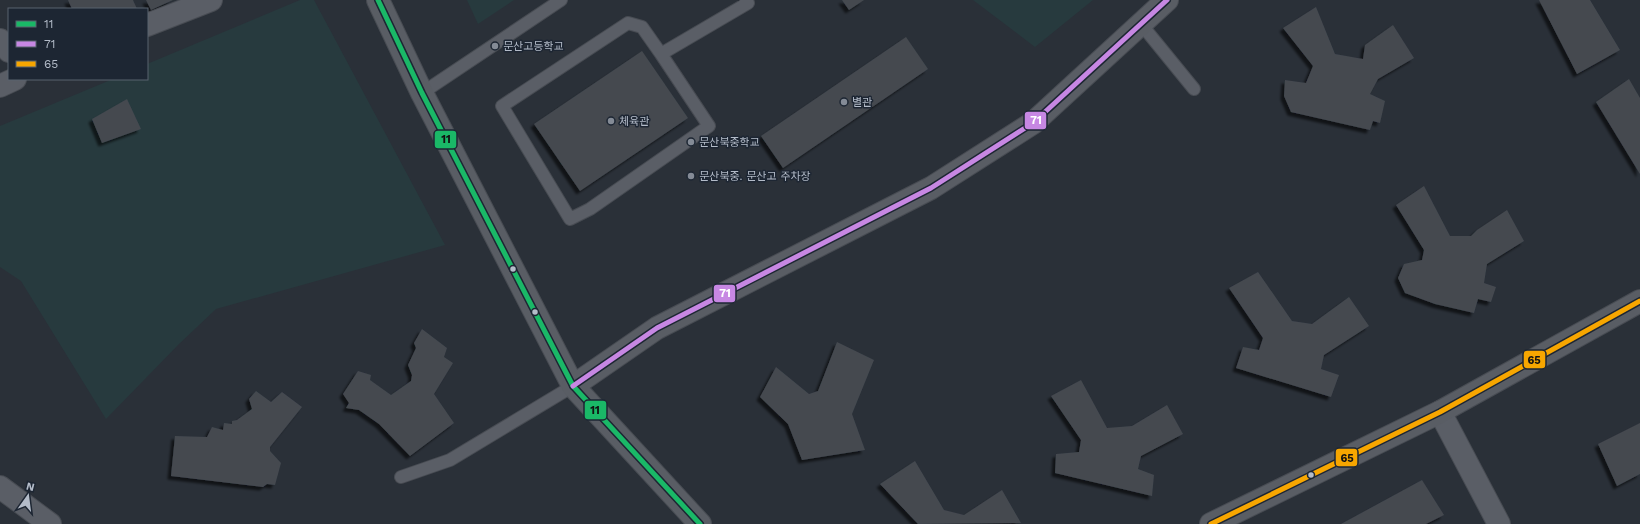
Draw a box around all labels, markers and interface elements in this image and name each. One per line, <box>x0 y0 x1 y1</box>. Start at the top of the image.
legend <box>8 8 148 80</box>
text: 11 <box>44 17 53 31</box>
text: 71 <box>44 37 55 51</box>
place label: 문산고등학교 <box>503 40 564 53</box>
marker: 문산고등학교 <box>490 41 500 51</box>
text: 65 <box>44 57 58 71</box>
place label: 별관 <box>852 96 872 109</box>
marker: 별관 <box>839 97 849 107</box>
line badge: 71 <box>1024 111 1047 130</box>
text: 71 <box>1030 114 1042 127</box>
place label: 체육관 <box>619 115 649 128</box>
marker: 체육관 <box>606 116 616 126</box>
line badge: 11 <box>434 130 457 149</box>
text: 11 <box>441 133 451 146</box>
place label: 문산북중학교 <box>699 136 760 149</box>
marker: 문산북중학교 <box>686 137 696 147</box>
place label: 문산북중. 문산고 주차장 <box>699 170 811 183</box>
marker: 문산북중. 문산고 주차장 <box>686 171 696 181</box>
unlabelled marker <box>508 264 518 274</box>
line badge: 71 <box>713 284 736 303</box>
text: 71 <box>719 287 731 300</box>
unlabelled marker <box>530 307 540 317</box>
line badge: 65 <box>1523 350 1546 369</box>
text: 65 <box>1527 354 1541 367</box>
line badge: 11 <box>584 400 607 420</box>
text: 11 <box>590 404 600 417</box>
line badge: 65 <box>1335 448 1358 467</box>
text: 65 <box>1340 452 1354 465</box>
unlabelled marker <box>1306 470 1316 480</box>
north arrow <box>8 476 48 516</box>
text: N <box>25 479 36 494</box>

